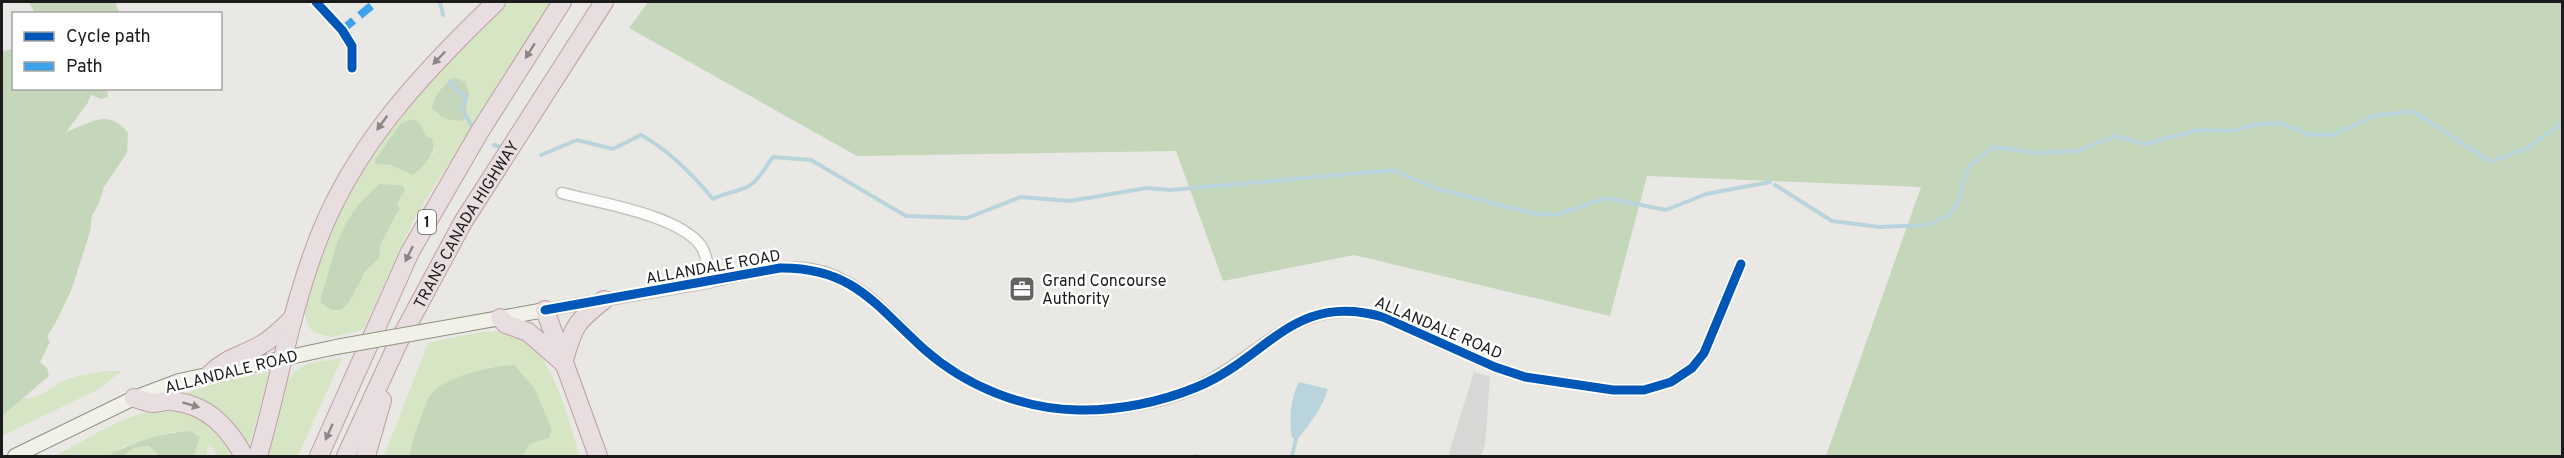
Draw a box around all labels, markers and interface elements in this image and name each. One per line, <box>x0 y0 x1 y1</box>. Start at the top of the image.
legend <box>12 12 222 90</box>
text: Cycle path <box>66 26 151 49</box>
one-way arrow <box>525 43 536 59</box>
one-way arrow <box>433 51 447 65</box>
text: Path <box>66 56 103 79</box>
one-way arrow <box>377 116 389 131</box>
street label: TRANS CANADA HIGHWAY <box>410 138 524 313</box>
road number: 1 <box>418 210 436 234</box>
one-way arrow <box>404 246 414 263</box>
street label: ALLANDALE ROAD <box>644 246 782 290</box>
place label: Grand Concourse Authority <box>1042 272 1166 310</box>
office icon: Grand Concourse Authority <box>1007 274 1037 304</box>
street label: ALLANDALE ROAD <box>1371 293 1505 365</box>
street label: ALLANDALE ROAD <box>163 347 300 399</box>
one-way arrow <box>182 401 200 410</box>
one-way arrow <box>324 424 334 442</box>

